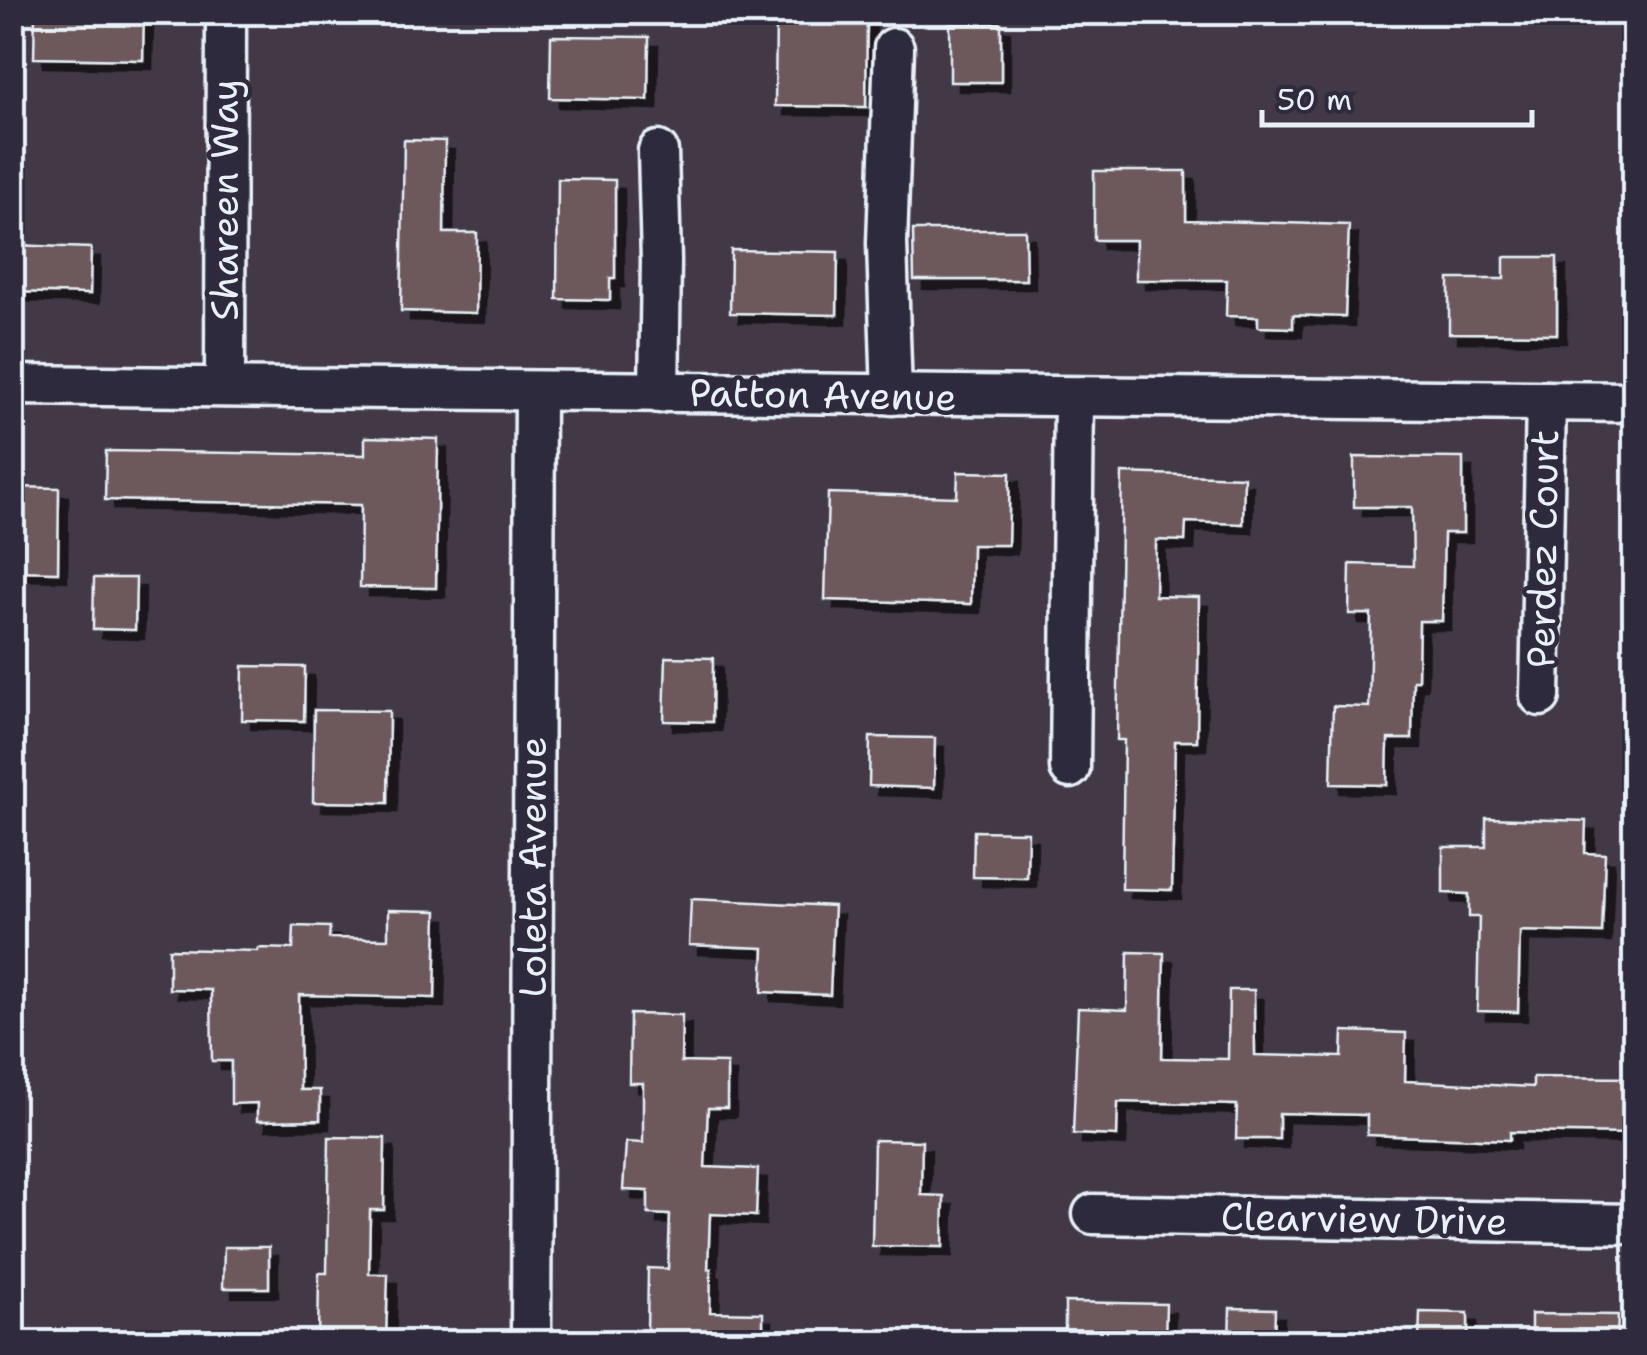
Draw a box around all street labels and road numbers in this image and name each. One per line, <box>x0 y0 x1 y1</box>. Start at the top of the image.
street label: Shareen Way <box>199 79 250 321</box>
street label: Patton Avenue <box>689 367 957 422</box>
street label: Perdez Court <box>1515 429 1570 669</box>
street label: Loleta Avenue <box>507 736 558 998</box>
street label: Clearview Drive <box>1220 1191 1508 1246</box>

